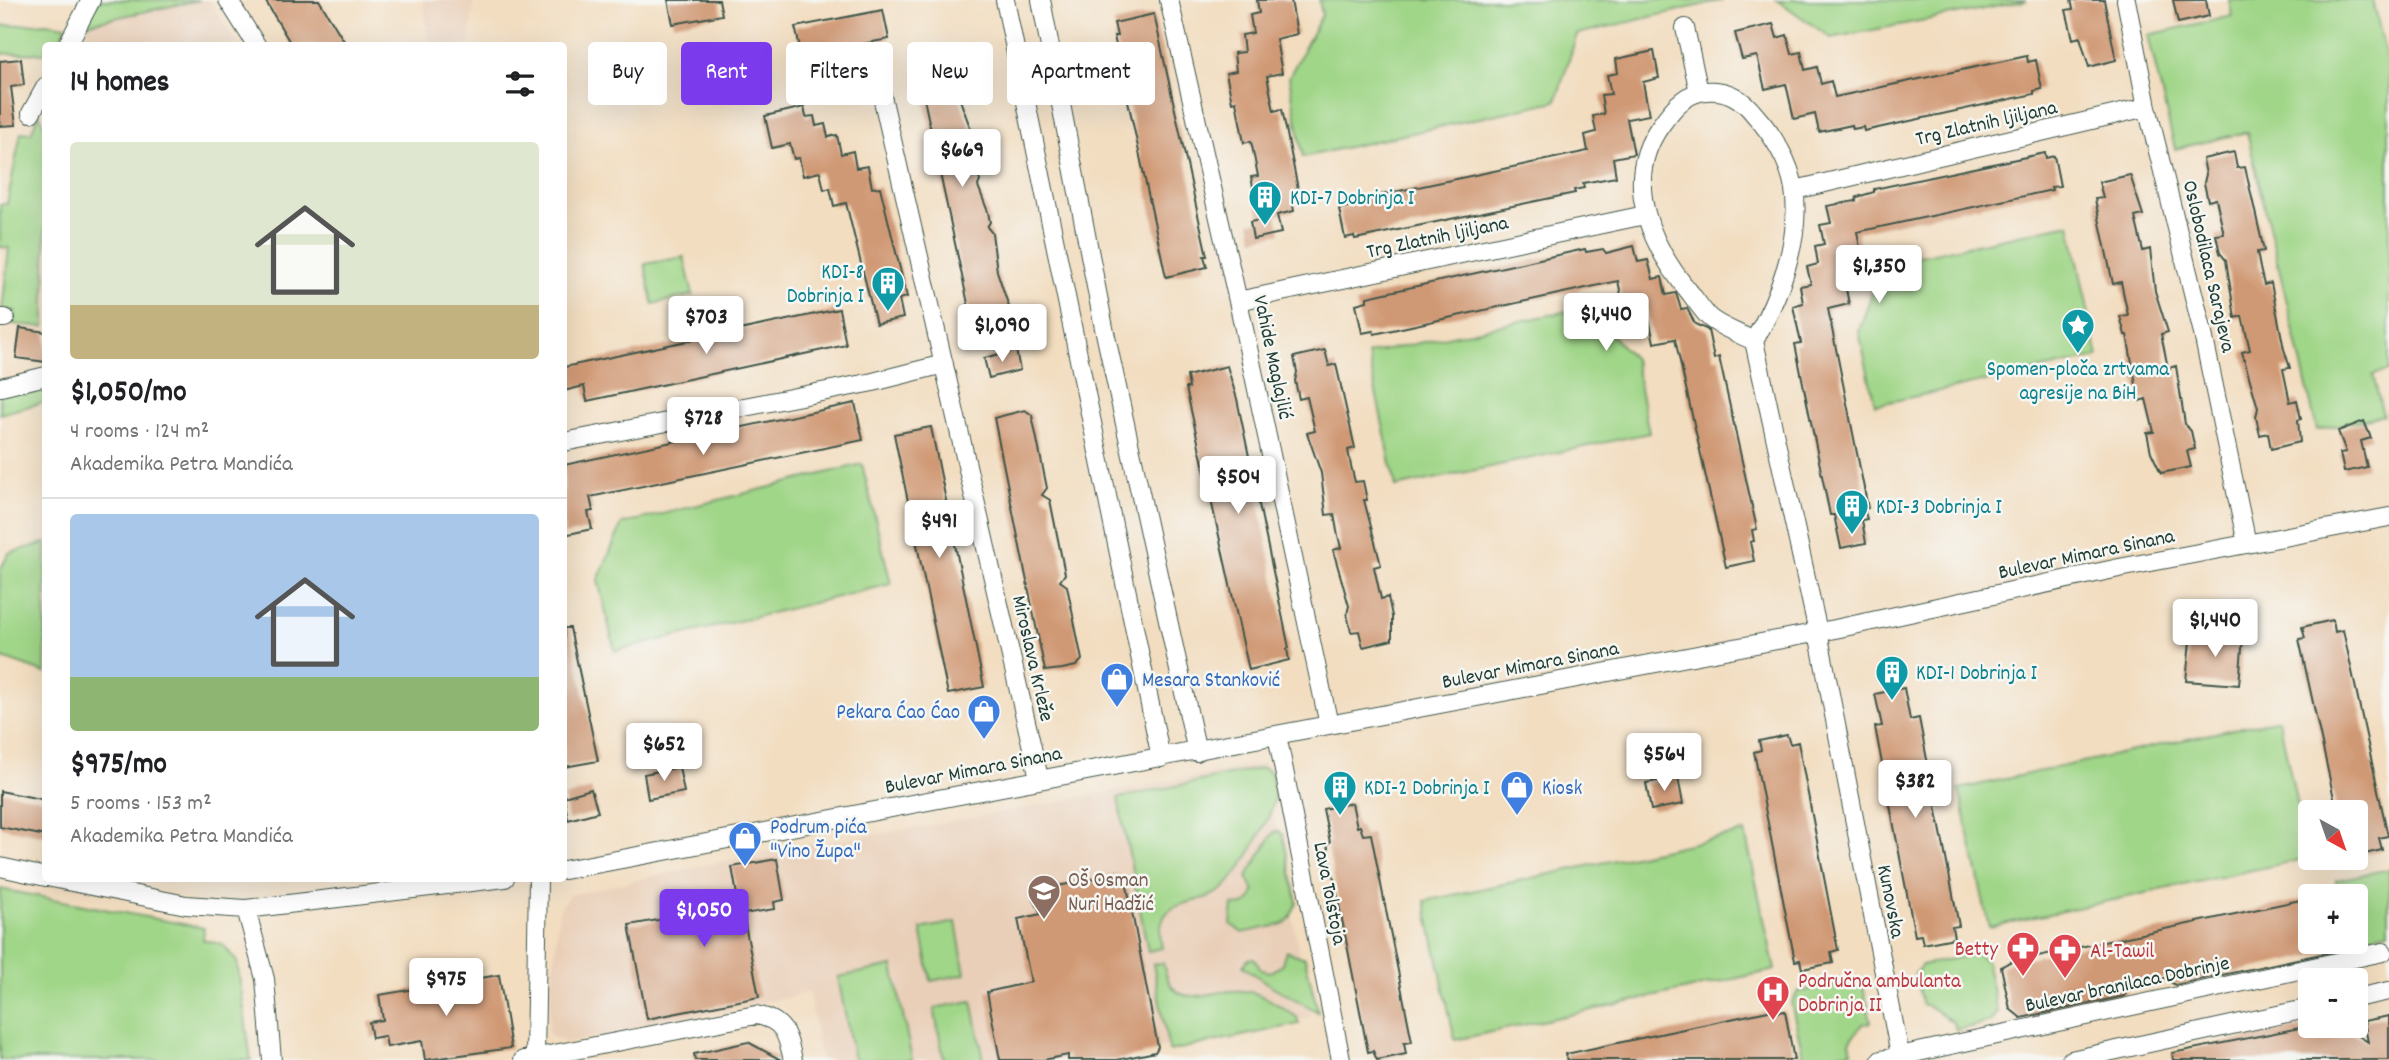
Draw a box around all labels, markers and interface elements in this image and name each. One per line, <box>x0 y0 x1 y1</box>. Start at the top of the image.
chip: Buy <box>588 42 667 105</box>
chip: Rent <box>681 42 772 105</box>
chip: Filters <box>786 42 893 105</box>
chip: New <box>907 42 993 105</box>
chip: Apartment <box>1007 42 1155 105</box>
text: 14 homes <box>70 63 169 106</box>
icon: filters <box>501 65 539 103</box>
street label: Trg Zlatnih ljiljana <box>1913 94 2061 156</box>
pin: $669 <box>921 130 1003 189</box>
text: $669 <box>940 135 984 168</box>
building icon: KDI-7 Dobrinja I <box>1246 178 1284 227</box>
street label: Oslobodilaca Sarajeva <box>2173 178 2242 357</box>
place label: KDI-7 Dobrinja I <box>1290 185 1415 215</box>
icon: home <box>242 187 368 313</box>
street label: Trg Zlatnih ljiljana <box>1364 209 1512 269</box>
pin: $1,350 <box>1822 246 1936 305</box>
text: $1,350 <box>1852 251 1906 284</box>
place label: KDI-8 Dobrinja I <box>787 259 864 313</box>
building icon: KDI-8 Dobrinja I <box>869 264 907 313</box>
street label: Vahide Maglajlić <box>1243 293 1299 423</box>
pin: $1,440 <box>1549 294 1663 353</box>
pin: $703 <box>665 296 747 356</box>
text: $1,440 <box>1580 299 1632 332</box>
text: $703 <box>684 302 728 335</box>
pin: $1,090 <box>945 304 1059 364</box>
place icon: Spomen-ploča zrtvama agresije na BiH <box>2059 306 2097 355</box>
text: $1,090 <box>974 310 1030 343</box>
place label: Spomen-ploča zrtvama agresije na BiH <box>1987 356 2170 410</box>
text: $1,050/mo <box>70 373 187 416</box>
pin: $728 <box>662 398 744 457</box>
text: $728 <box>683 403 723 436</box>
text: 4 rooms · 124 m² <box>70 416 209 449</box>
text: Akademika Petra Mandića <box>70 449 293 482</box>
pin: $504 <box>1197 456 1279 516</box>
text: $504 <box>1216 462 1260 495</box>
building icon: KDI-3 Dobrinja I <box>1833 487 1871 536</box>
place label: KDI-3 Dobrinja I <box>1876 494 2002 524</box>
pin: $491 <box>898 500 980 560</box>
text: $491 <box>921 506 957 539</box>
street label: Bulevar Mimara Sinana <box>1996 522 2179 589</box>
icon: home <box>242 559 368 685</box>
street label: Miroslava Krleže <box>1002 593 1060 725</box>
pin: $1,440 <box>2158 600 2272 659</box>
text: $1,440 <box>2189 605 2241 638</box>
street label: Bulevar Mimara Sinana <box>1440 635 1623 699</box>
building icon: KDI-1 Dobrinja I <box>1873 653 1911 702</box>
shop icon: Mesara Stanković <box>1098 660 1136 709</box>
place label: KDI-1 Dobrinja I <box>1916 660 2037 690</box>
place label: Mesara Stanković <box>1142 667 1280 697</box>
shop icon: Pekara Ćao Ćao <box>965 692 1003 741</box>
place label: Pekara Ćao Ćao <box>836 699 960 729</box>
pin: $652 <box>623 724 705 783</box>
text: $652 <box>642 729 686 762</box>
pin: $564 <box>1623 734 1705 793</box>
text: $564 <box>1642 739 1686 772</box>
street label: Bulevar Mimara Sinana <box>883 740 1066 804</box>
text: $975/mo <box>70 745 167 788</box>
pin: $382 <box>1874 760 1956 820</box>
text: $382 <box>1894 766 1936 799</box>
building icon: KDI-2 Dobrinja I <box>1321 768 1359 817</box>
shop icon: Kiosk <box>1498 768 1536 817</box>
place label: KDI-2 Dobrinja I <box>1364 775 1490 805</box>
place label: Kiosk <box>1542 775 1582 805</box>
text: 5 rooms · 153 m² <box>70 788 212 821</box>
north arrow <box>2298 800 2368 870</box>
map controls <box>2298 800 2368 1038</box>
place label: Podrum pića "Vino Župa" <box>770 814 868 868</box>
shop icon: Podrum pića "Vino Župa" <box>726 819 764 868</box>
text: Akademika Petra Mandića <box>70 821 293 854</box>
street label: Lava Tolstoja <box>1303 840 1353 949</box>
street label: Kunovska <box>1867 862 1911 942</box>
place label: OŠ Osman Nuri Hadžić <box>1068 867 1154 921</box>
school or university icon: OŠ Osman Nuri Hadžić <box>1025 872 1063 921</box>
button: + <box>2298 884 2368 954</box>
pin: $1,050 <box>647 890 761 949</box>
text: $1,050 <box>676 895 732 928</box>
pharmacy icon: Betty <box>2004 929 2042 978</box>
pharmacy icon: Al-Tawil <box>2046 931 2084 980</box>
place label: Betty <box>1955 936 1998 966</box>
place label: Al-Tawil <box>2090 938 2154 968</box>
street label: Bulevar branilaca Dobrinje <box>2023 950 2232 1022</box>
pin: $975 <box>405 958 487 1018</box>
text: $975 <box>425 964 467 997</box>
place label: Područna ambulanta Dobrinja II <box>1798 968 1962 1022</box>
button: − <box>2298 968 2368 1038</box>
hospital icon: Područna ambulanta Dobrinja II <box>1754 973 1792 1022</box>

